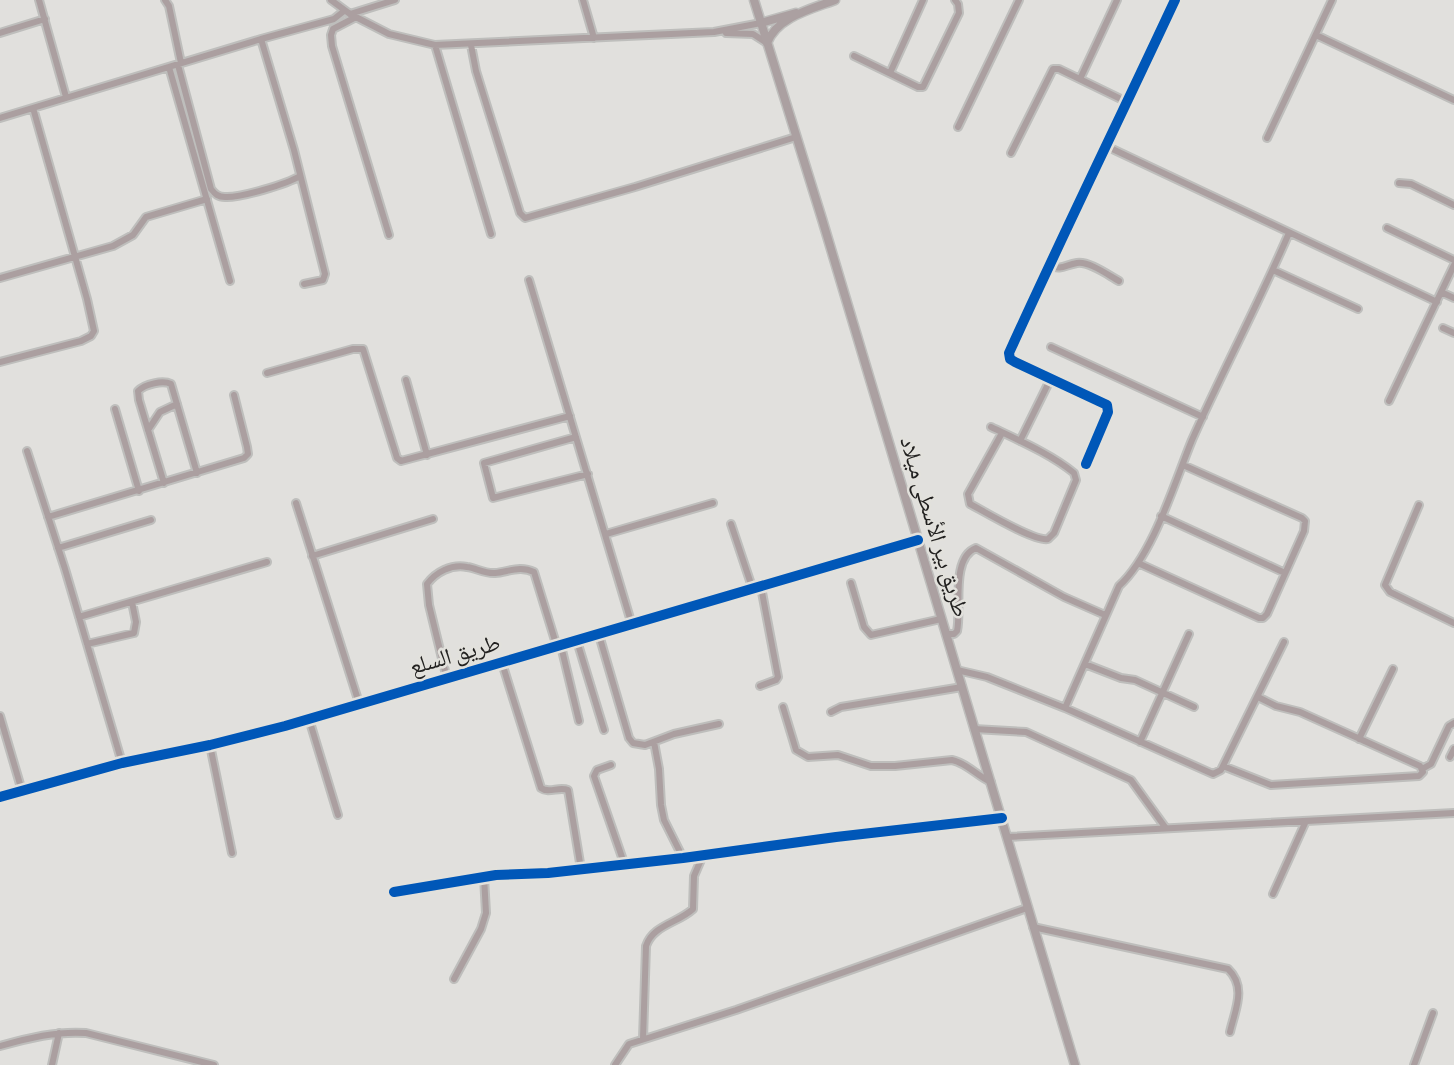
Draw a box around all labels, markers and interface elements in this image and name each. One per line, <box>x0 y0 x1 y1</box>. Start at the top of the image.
street label: طريق بير الأسطى ميلاد <box>893 433 975 621</box>
street label: طريق السلع <box>406 629 504 681</box>

